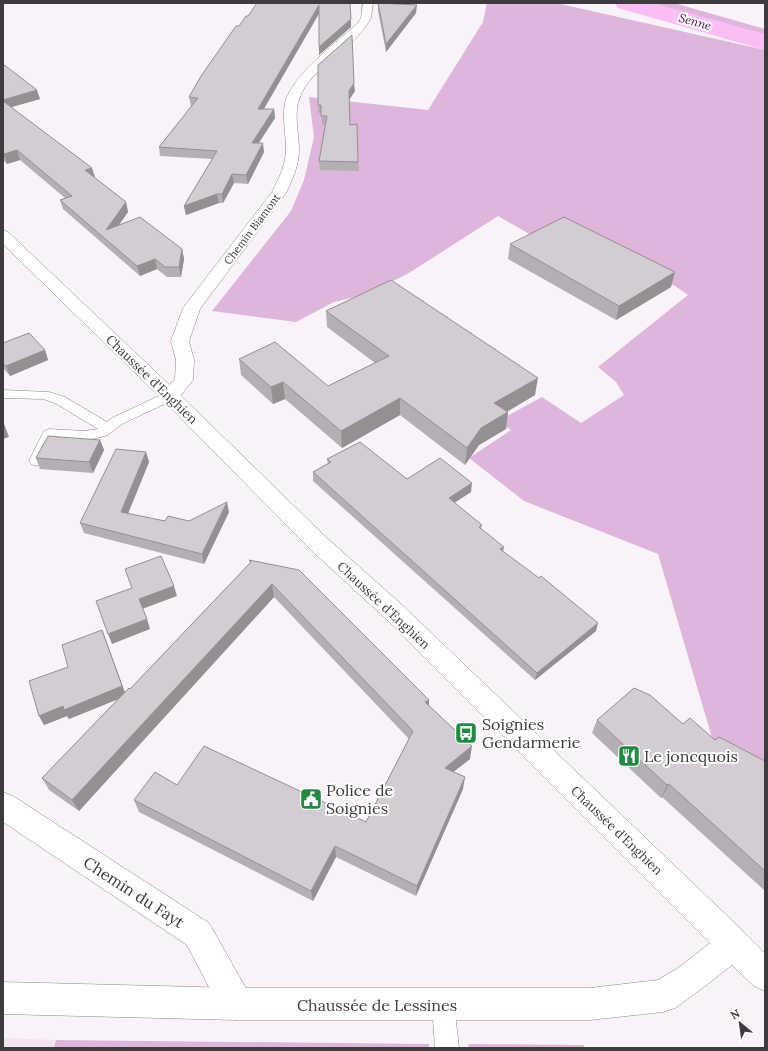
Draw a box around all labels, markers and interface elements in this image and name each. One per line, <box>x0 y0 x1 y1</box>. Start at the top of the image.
water label: Senne <box>677 10 713 33</box>
street label: Chemin Biamont <box>221 190 284 267</box>
street label: Chaussée d'Enghien <box>102 331 201 428</box>
street label: Chaussée d'Enghien <box>334 558 434 653</box>
place label: Soignies Gendarmerie <box>482 714 581 752</box>
bus stop icon: Soignies Gendarmerie <box>453 720 479 746</box>
restaurant icon: Le joncquois <box>616 743 642 769</box>
place label: Le joncquois <box>644 746 738 766</box>
place label: Police de Soignies <box>326 780 394 818</box>
street label: Chaussée d'Enghien <box>567 782 666 879</box>
public building icon: Police de Soignies <box>298 786 324 812</box>
street label: Chemin du Fayt <box>80 852 189 933</box>
street label: Chaussée de Lessines <box>297 995 457 1015</box>
north arrow <box>720 1003 760 1043</box>
text: N <box>728 1006 743 1022</box>

